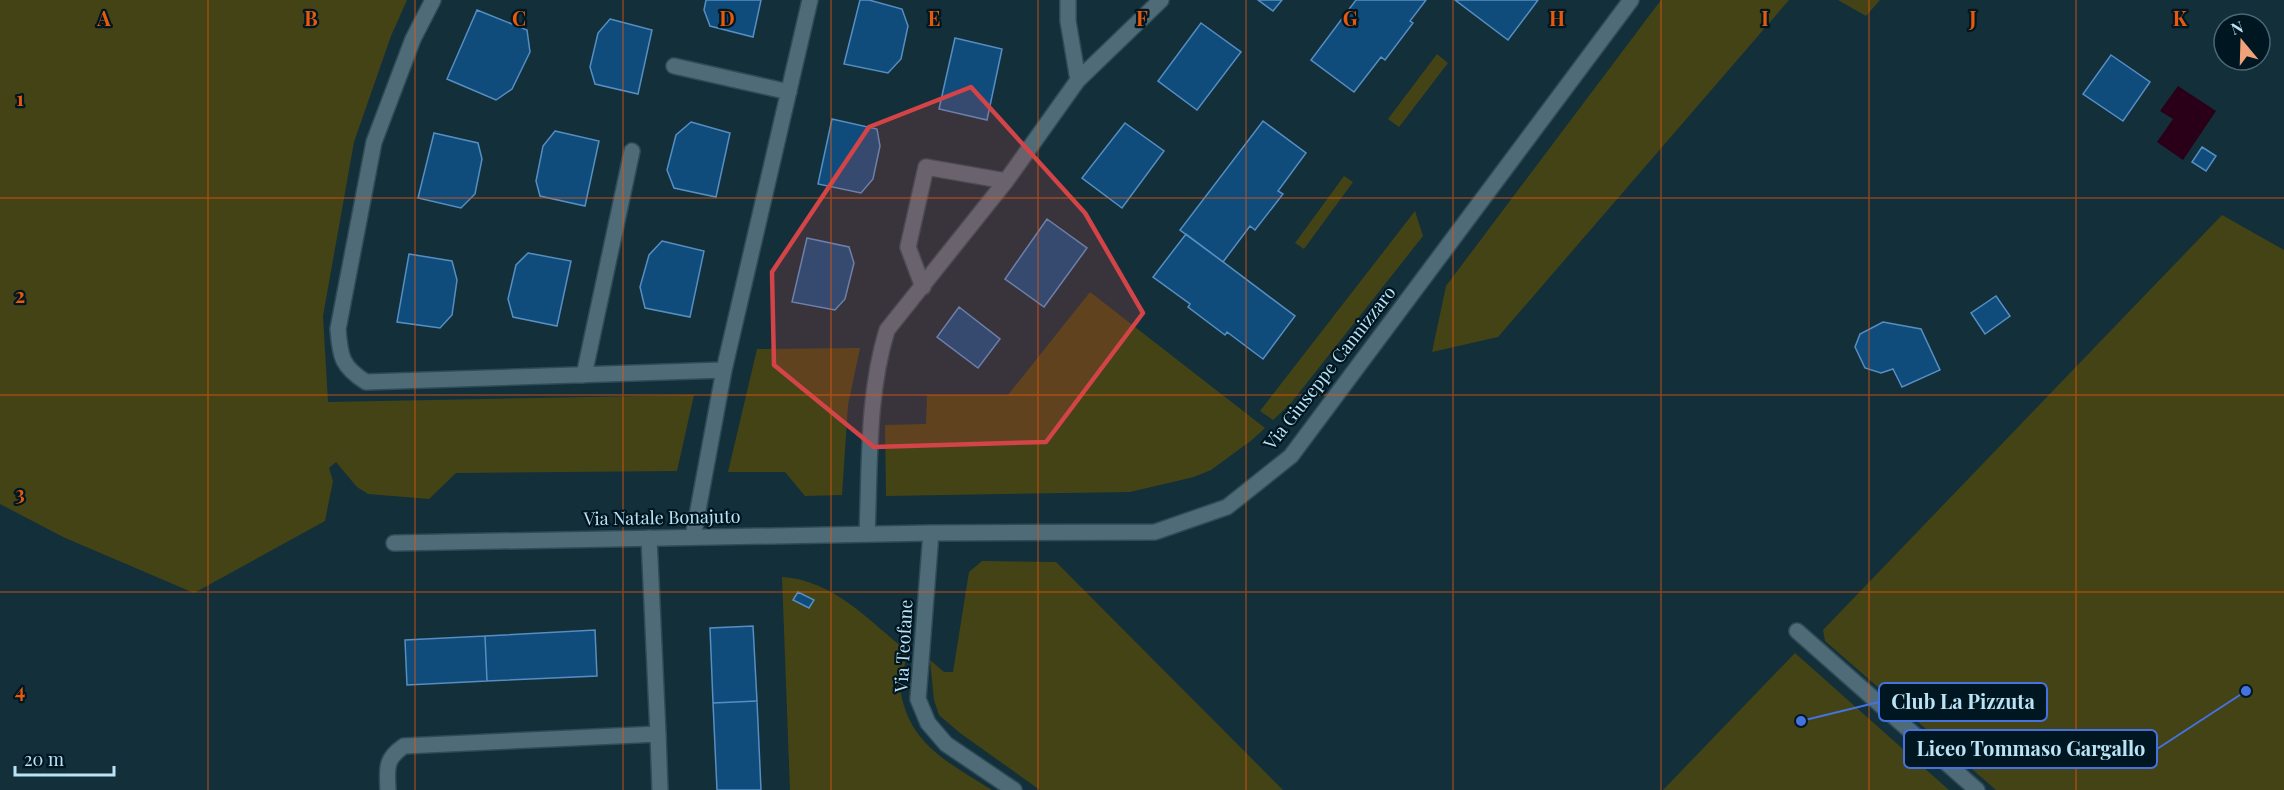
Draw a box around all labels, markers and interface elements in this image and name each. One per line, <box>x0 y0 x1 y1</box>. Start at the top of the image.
text: A <box>96 4 111 31</box>
text: B <box>304 4 318 31</box>
text: C <box>512 4 526 31</box>
text: D <box>719 4 735 31</box>
text: E <box>928 4 940 31</box>
text: F <box>1136 4 1148 31</box>
text: G <box>1343 4 1358 31</box>
text: H <box>1549 4 1565 31</box>
text: I <box>1761 4 1769 31</box>
text: J <box>1968 4 1977 31</box>
text: K <box>2173 4 2188 31</box>
north arrow <box>2212 12 2272 72</box>
text: N <box>2228 15 2246 39</box>
text: 1 <box>16 84 24 111</box>
text: 2 <box>15 281 25 308</box>
street label: Via Giuseppe Cannizzaro <box>1257 281 1401 455</box>
text: 3 <box>15 479 25 506</box>
street label: Via Natale Bonajuto <box>582 504 741 530</box>
street label: Via Teofane <box>889 599 917 694</box>
text: 4 <box>15 676 25 703</box>
callout: Club La Pizzuta <box>1879 683 2047 721</box>
text: Club La Pizzuta <box>1891 687 2035 714</box>
callout: Liceo Tommaso Gargallo <box>1904 730 2157 768</box>
text: Liceo Tommaso Gargallo <box>1917 734 2145 761</box>
scale bar <box>15 739 114 777</box>
text: 20 m <box>24 747 64 771</box>

